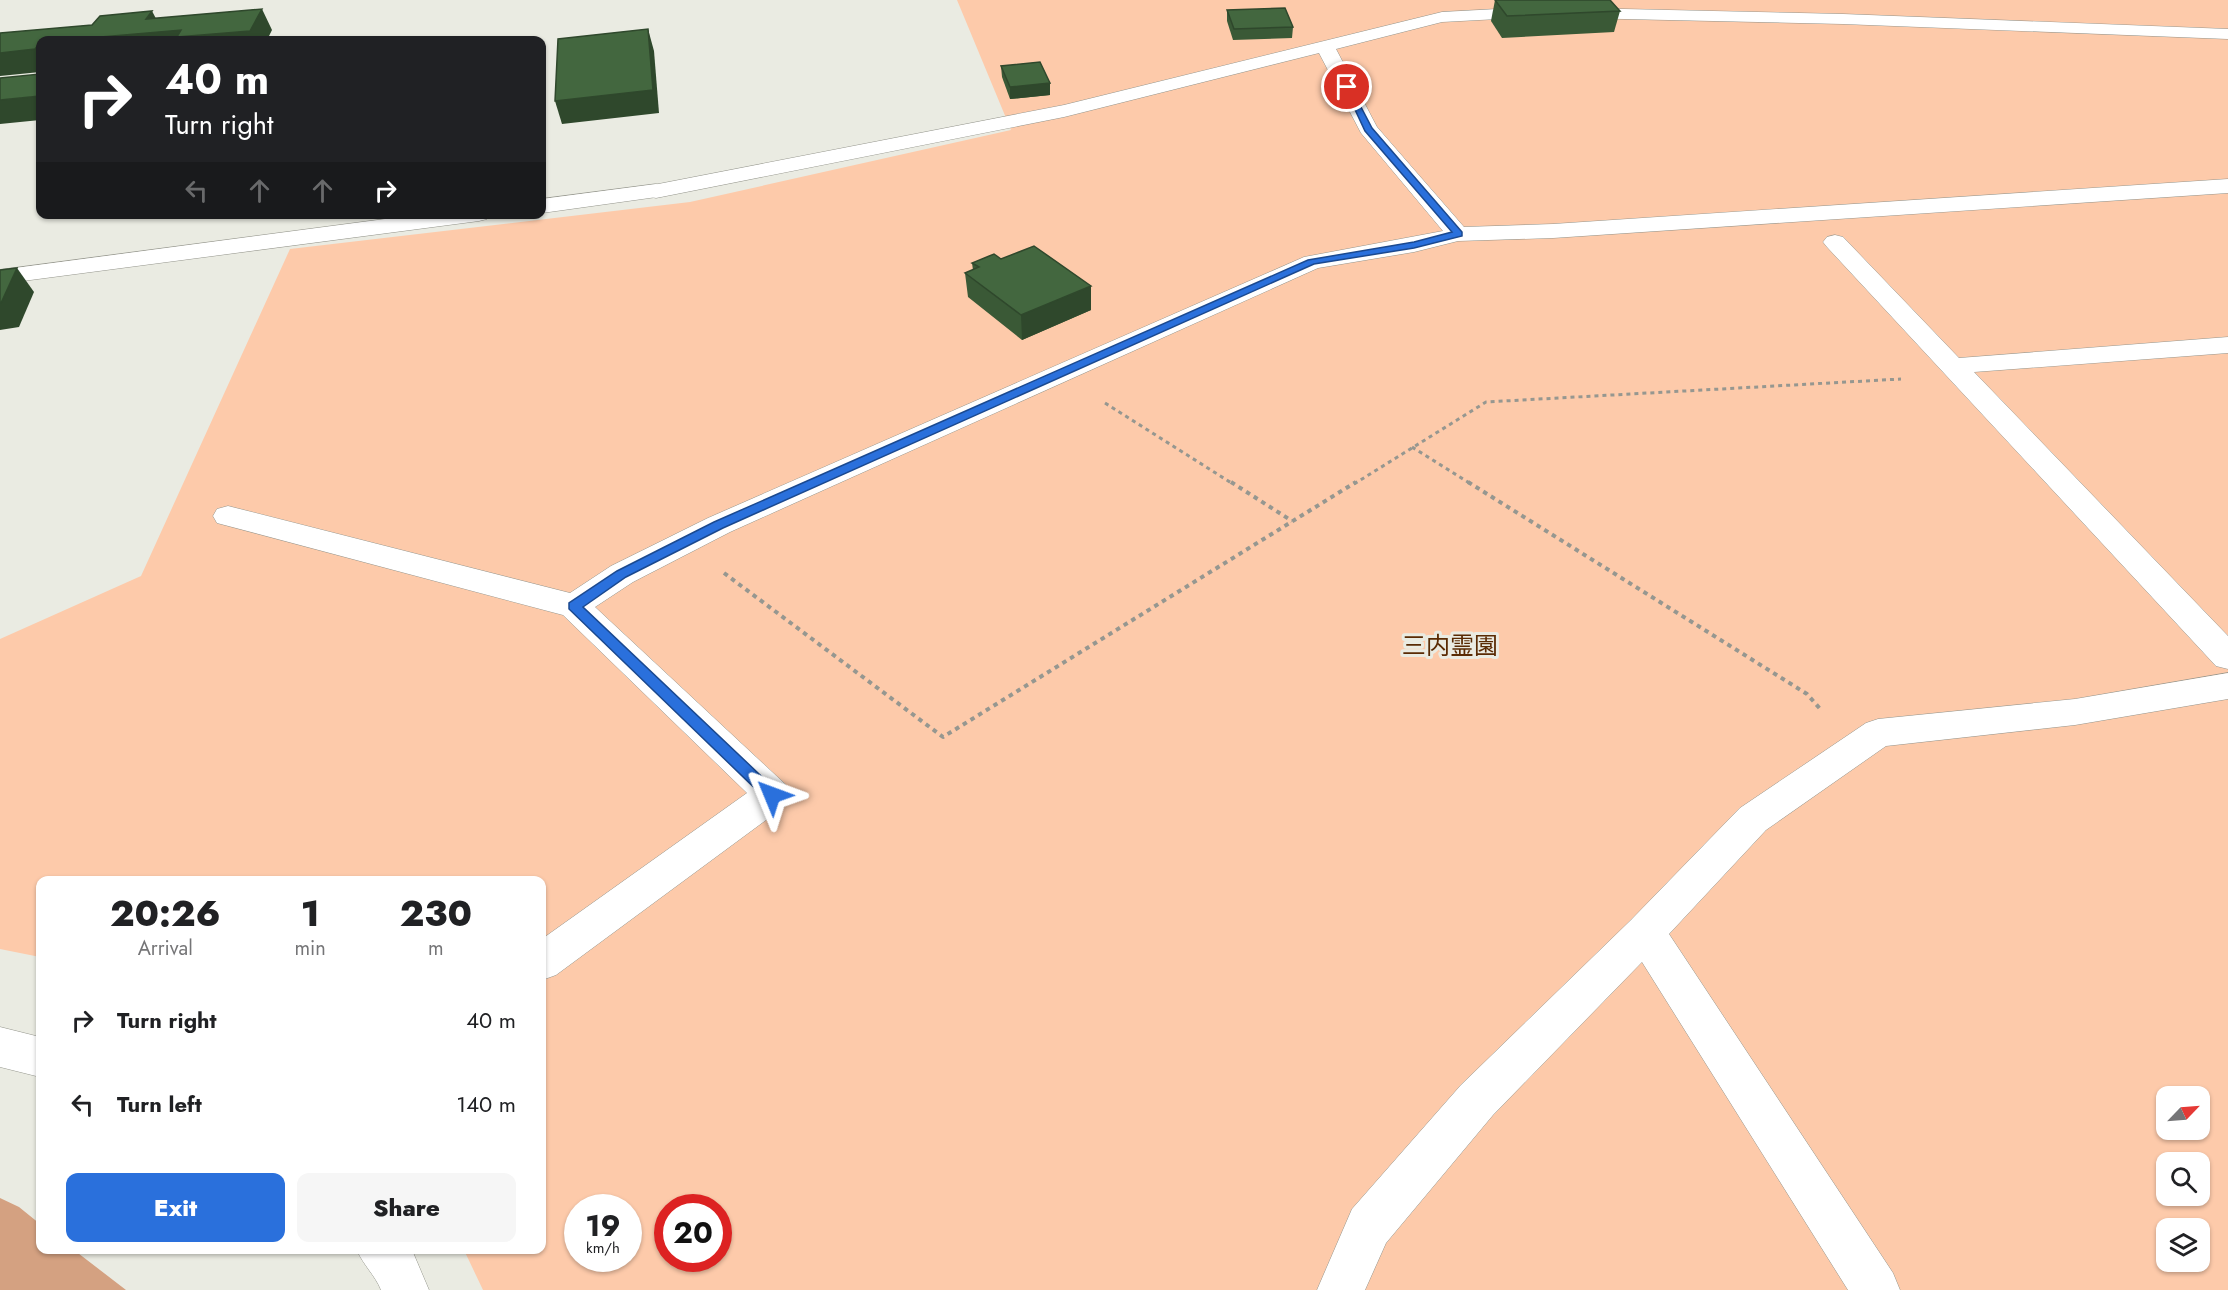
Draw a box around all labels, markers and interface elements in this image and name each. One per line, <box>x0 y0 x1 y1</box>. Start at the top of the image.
text: 40 m <box>165 49 269 110</box>
icon: right <box>66 60 144 138</box>
pin <box>1321 61 1372 112</box>
icon: arrive <box>1330 70 1363 103</box>
text: Turn right <box>165 105 273 144</box>
icon: left <box>180 174 213 207</box>
icon: ahead <box>243 174 276 207</box>
icon: ahead <box>306 174 339 207</box>
icon: right <box>369 174 402 207</box>
park label: 三内霊園 <box>1402 628 1498 663</box>
position arrow <box>740 763 804 827</box>
text: 20:26 <box>110 887 221 939</box>
text: 1 <box>301 887 320 939</box>
text: 230 <box>400 887 472 939</box>
text: Arrival <box>138 934 193 963</box>
text: min <box>295 934 326 963</box>
text: m <box>428 934 444 963</box>
icon: right <box>66 1004 99 1037</box>
text: Turn right <box>117 1004 217 1036</box>
text: 40 m <box>466 1004 516 1036</box>
north arrow <box>2156 1086 2210 1140</box>
map controls <box>2156 1086 2210 1272</box>
icon: left <box>66 1088 99 1121</box>
text: Turn left <box>117 1088 202 1120</box>
text: 140 m <box>456 1088 516 1120</box>
button: search <box>2156 1152 2210 1206</box>
button: Exit <box>66 1173 285 1242</box>
button: Share <box>297 1173 516 1242</box>
speed limit sign: 20 <box>654 1194 732 1272</box>
text: 19 <box>585 1204 621 1247</box>
button: layers <box>2156 1218 2210 1272</box>
text: km/h <box>586 1237 620 1259</box>

